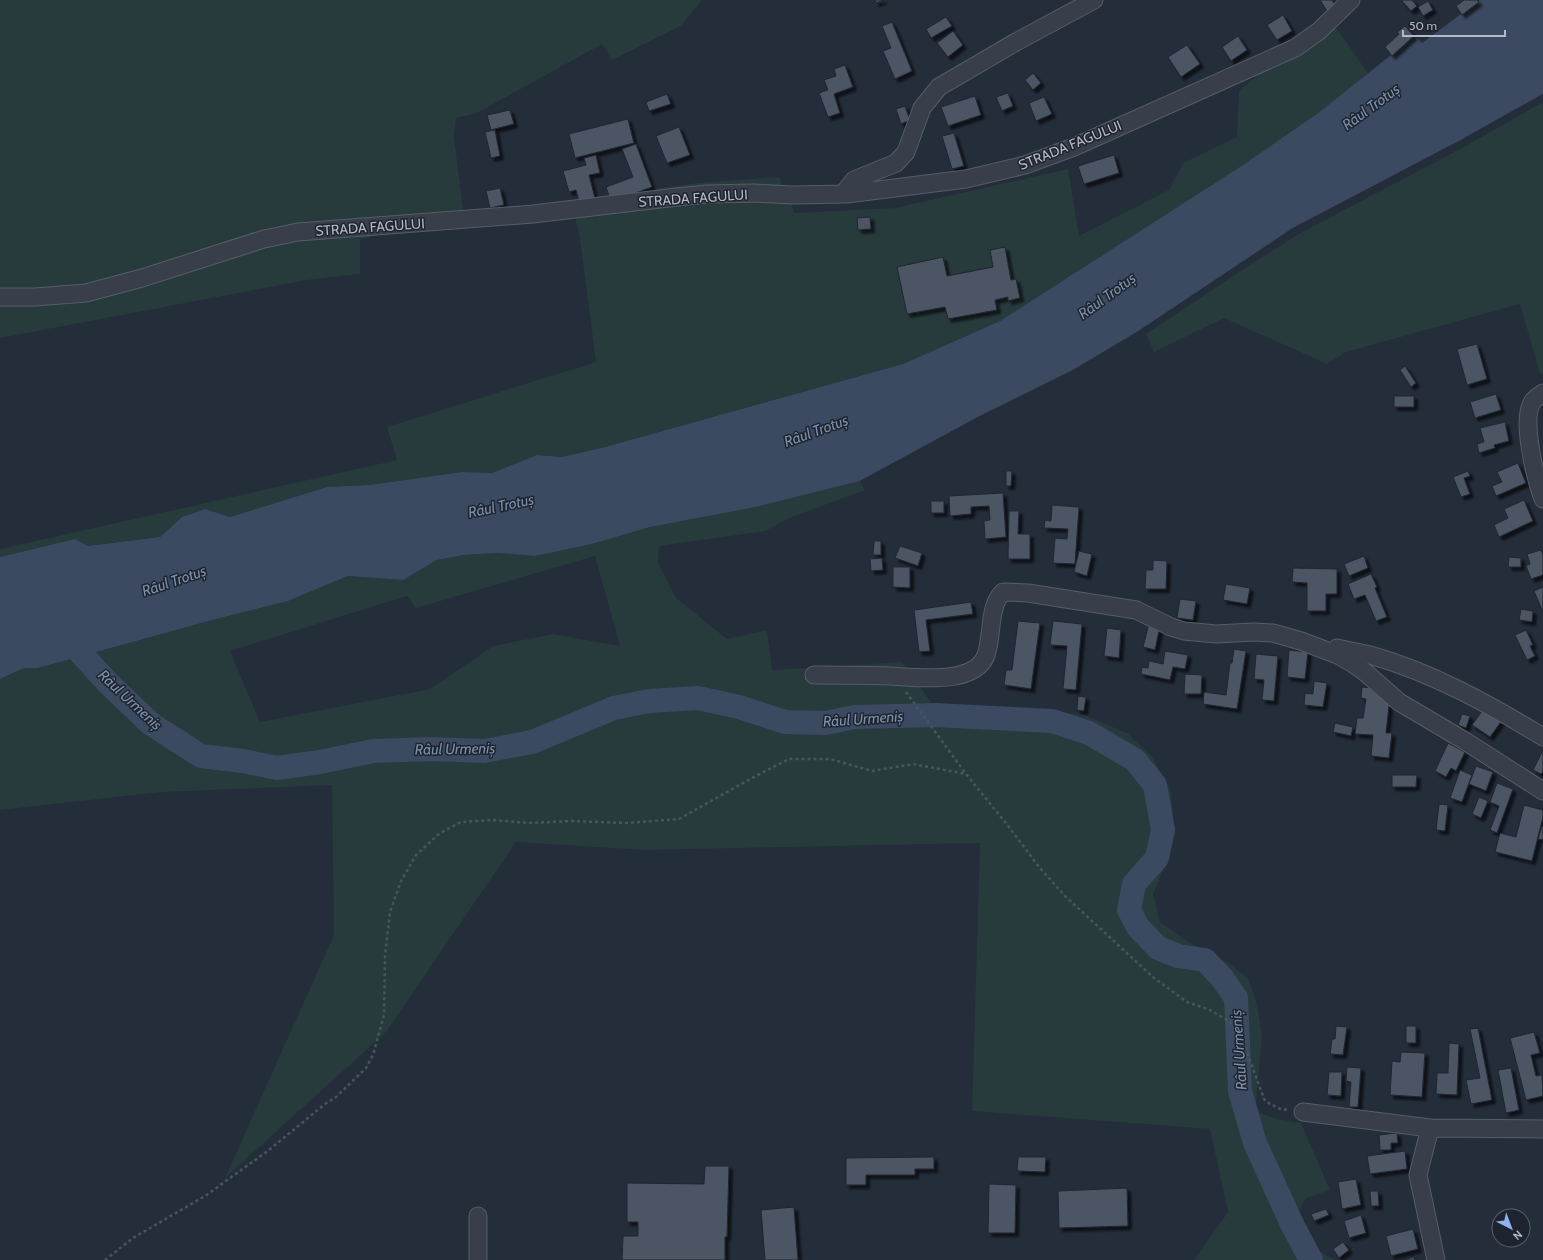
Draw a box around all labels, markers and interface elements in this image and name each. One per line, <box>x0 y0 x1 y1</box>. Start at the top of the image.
scale bar <box>1403 12 1505 38</box>
text: 50 m <box>1409 18 1437 33</box>
water label: Râul Trotuș <box>1339 80 1403 134</box>
street label: STRADA FAGULUI <box>1016 116 1124 174</box>
street label: STRADA FAGULUI <box>638 185 748 211</box>
street label: STRADA FAGULUI <box>315 214 425 240</box>
water label: Râul Trotuș <box>1075 269 1139 323</box>
water label: Râul Trotuș <box>782 411 851 451</box>
water label: Râul Trotuș <box>466 490 536 522</box>
water label: Râul Trotuș <box>139 562 209 600</box>
water label: Râul Urmeniș <box>94 666 166 734</box>
water label: Râul Urmeniș <box>822 707 904 731</box>
water label: Râul Urmeniș <box>415 739 496 759</box>
water label: Râul Urmeniș <box>1227 1009 1251 1091</box>
north arrow <box>1491 1208 1531 1248</box>
text: N <box>1510 1228 1525 1243</box>

